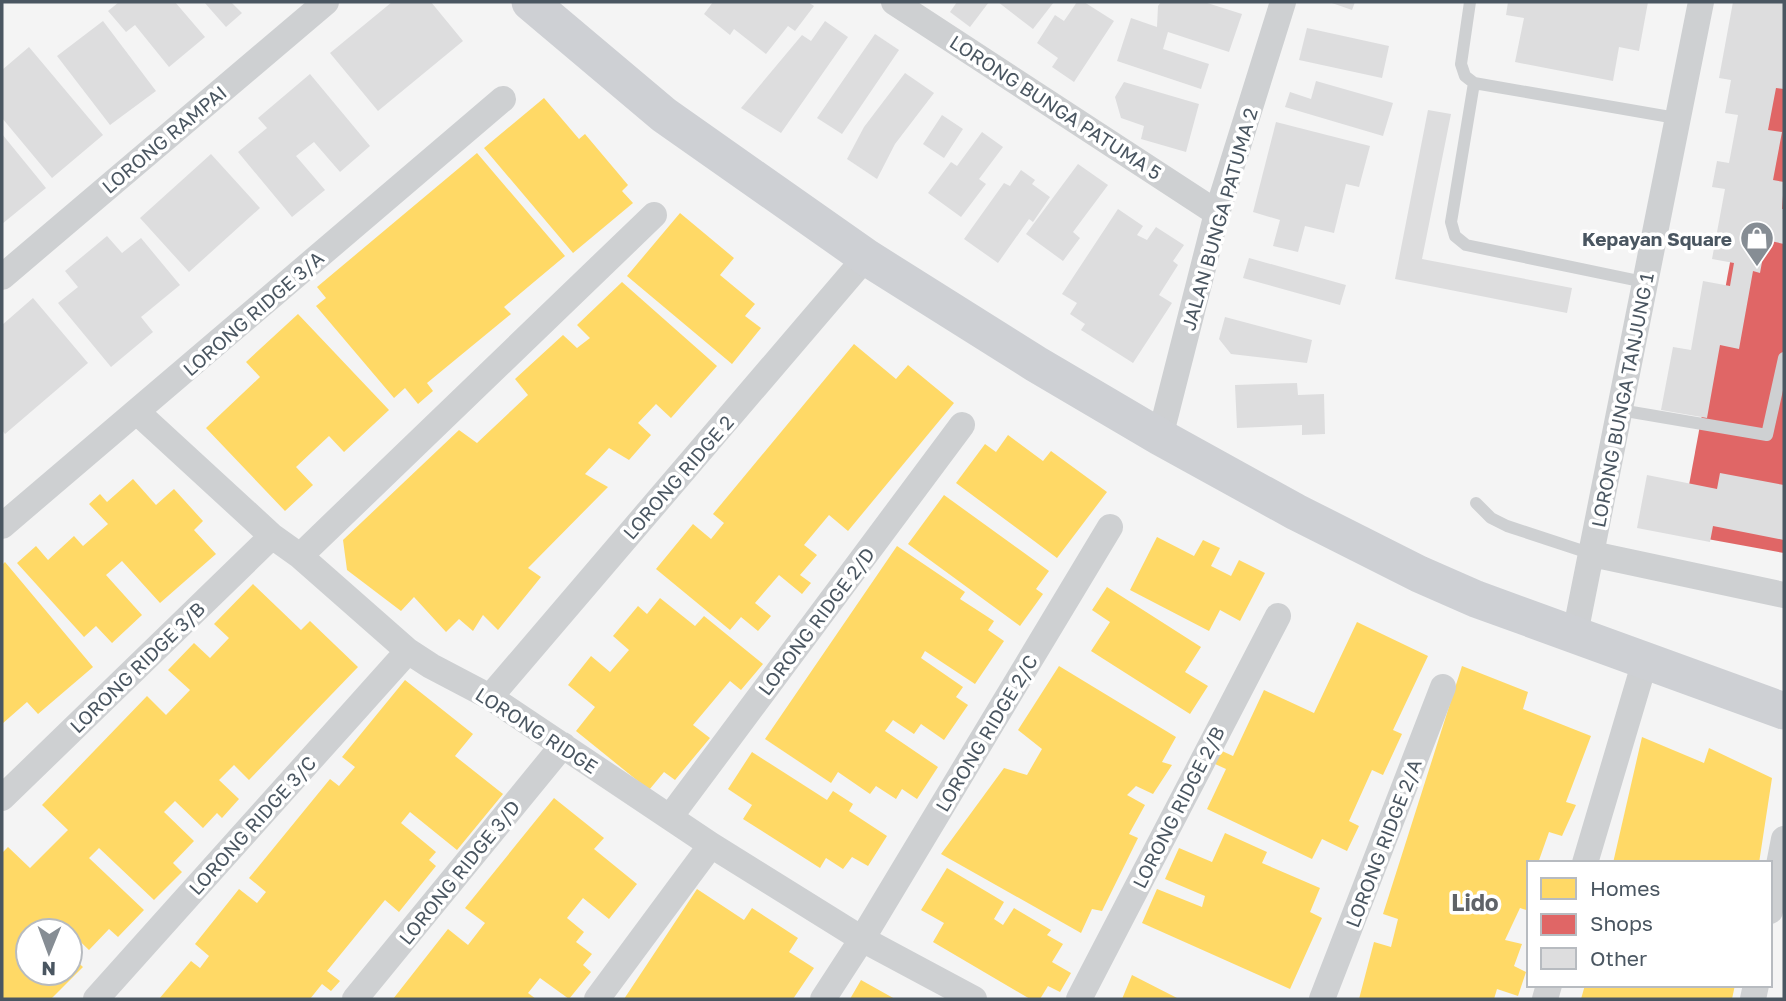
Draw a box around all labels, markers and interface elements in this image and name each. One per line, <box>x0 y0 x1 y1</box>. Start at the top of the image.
street label: LORONG BUNGA PATUMA 5 <box>946 30 1166 184</box>
street label: LORONG RAMPAI <box>97 80 231 198</box>
street label: JALAN BUNGA PATUMA 2 <box>1176 105 1262 333</box>
shop icon: Kepayan Square <box>1738 219 1776 268</box>
place label: Kepayan Square <box>1582 227 1732 250</box>
street label: LORONG RIDGE 3/A <box>178 246 328 380</box>
street label: LORONG BUNGA TANJUNG 1 <box>1586 271 1658 529</box>
street label: LORONG RIDGE 2 <box>618 410 738 544</box>
street label: LORONG RIDGE 2/D <box>753 543 879 699</box>
street label: LORONG RIDGE 3/B <box>65 597 209 737</box>
street label: LORONG RIDGE 2/C <box>930 650 1042 816</box>
street label: LORONG RIDGE <box>472 682 602 778</box>
street label: LORONG RIDGE 2/B <box>1127 722 1229 892</box>
street label: LORONG RIDGE 3/C <box>184 751 320 899</box>
street label: LORONG RIDGE 2/A <box>1340 755 1426 930</box>
street label: LORONG RIDGE 3/D <box>394 795 524 949</box>
legend <box>1527 861 1772 987</box>
text: Homes <box>1590 875 1660 901</box>
district label: Lido <box>1451 888 1499 916</box>
text: Shops <box>1590 910 1653 936</box>
north arrow <box>14 917 84 987</box>
text: Other <box>1590 945 1647 971</box>
text: N <box>41 958 56 981</box>

